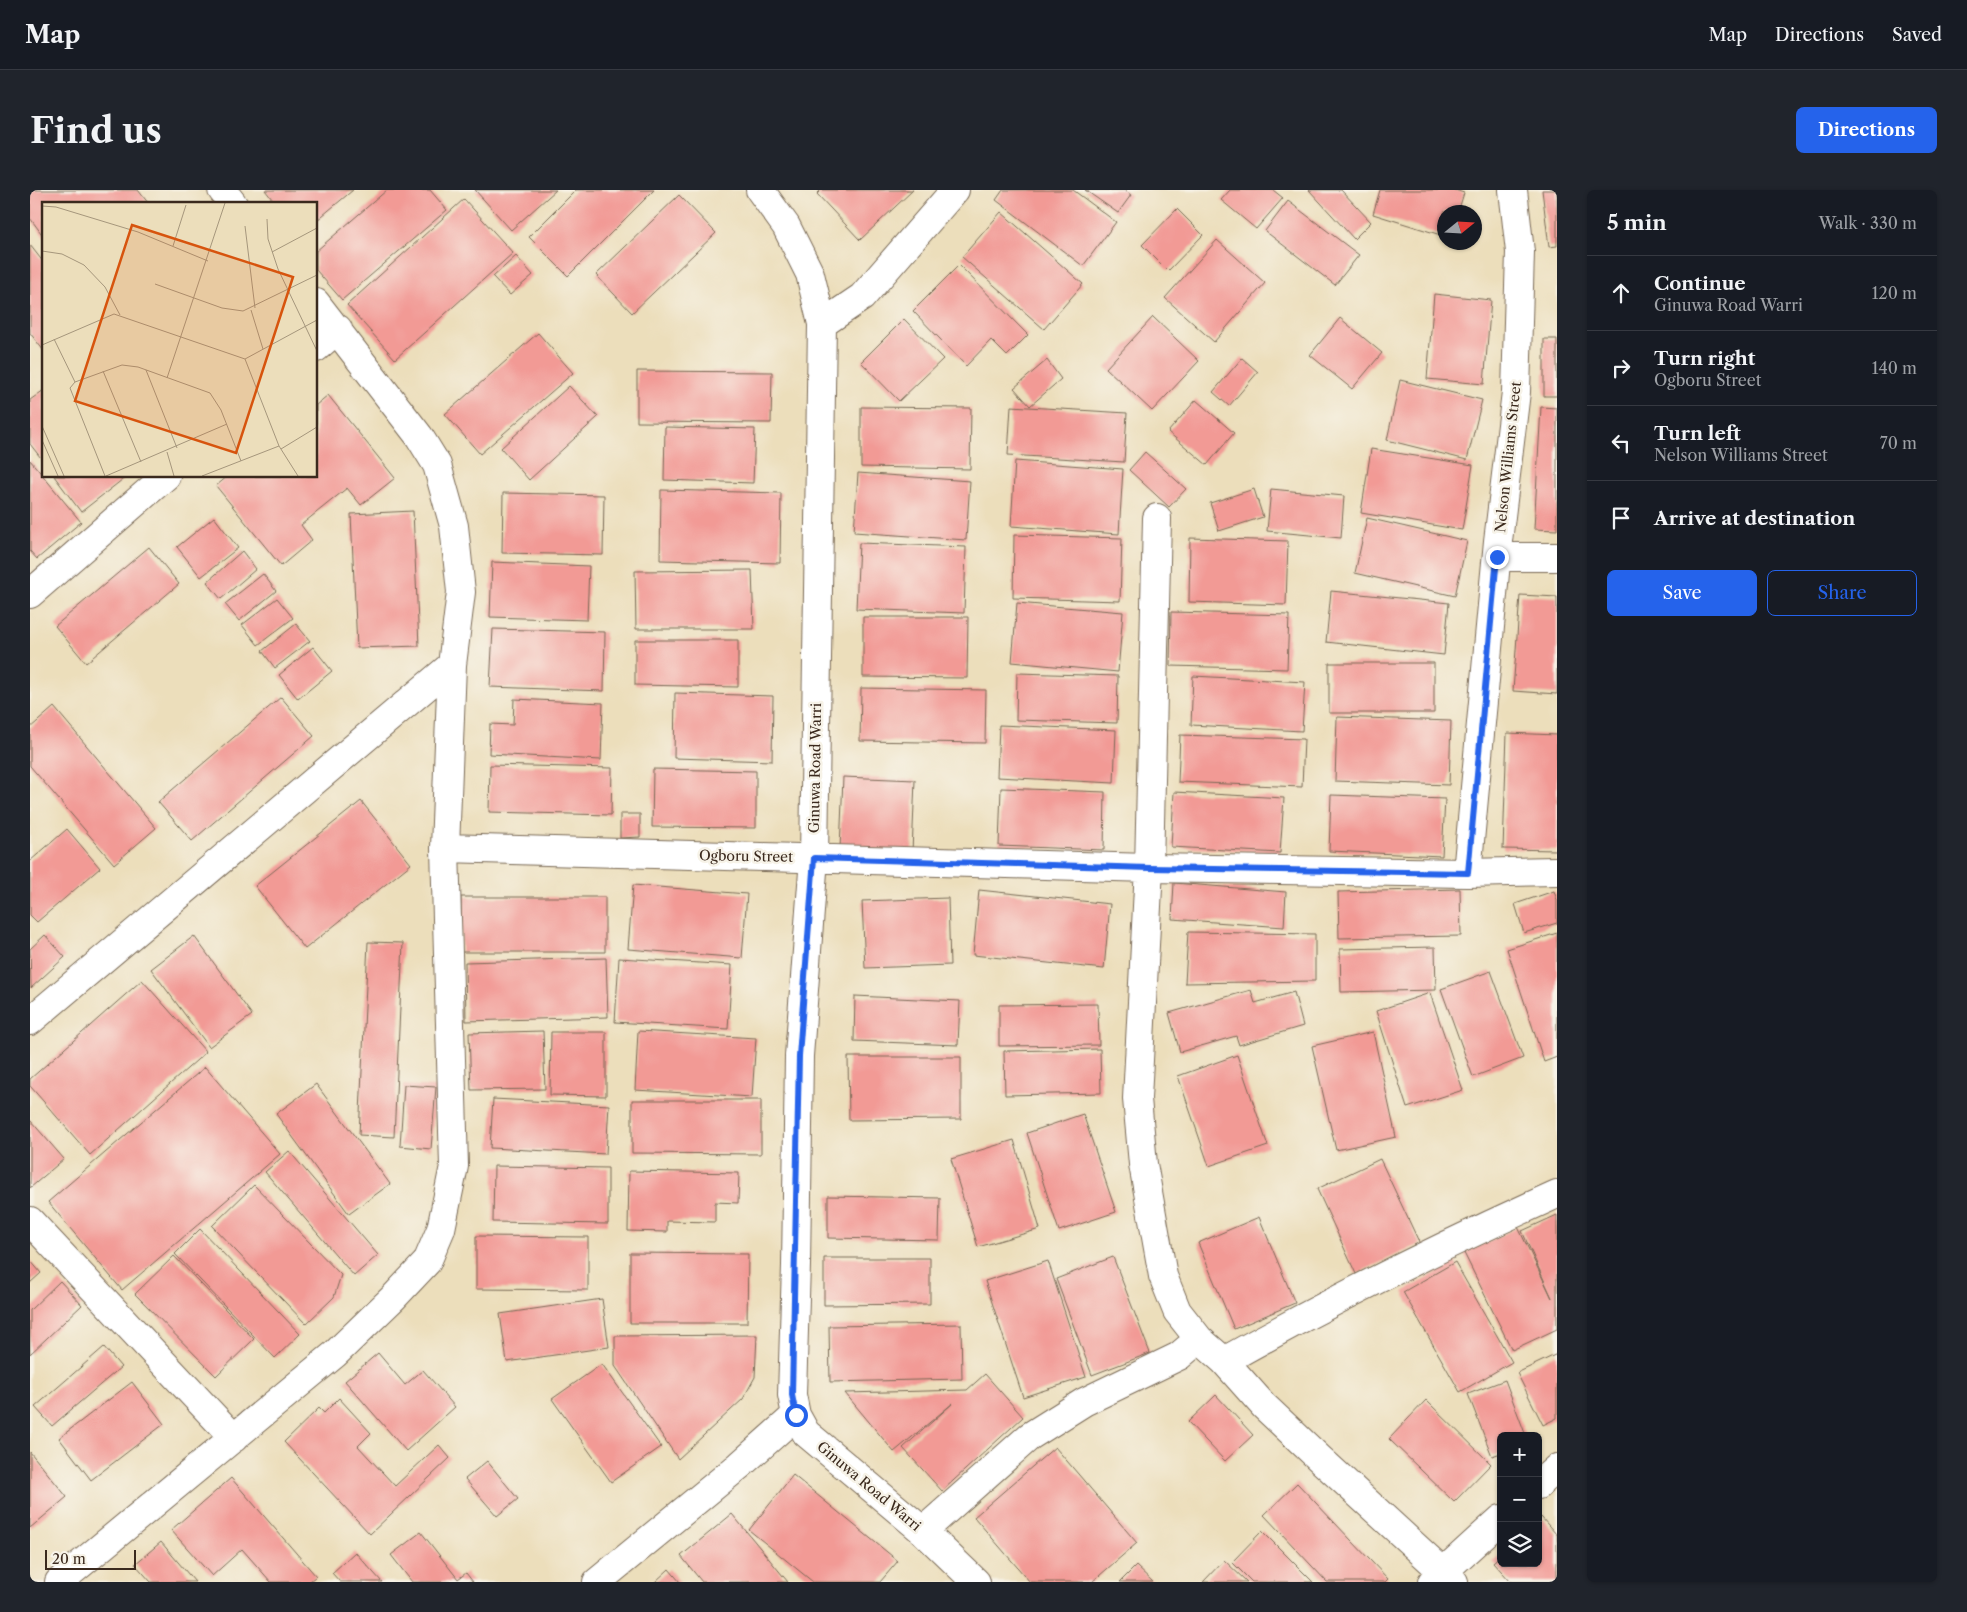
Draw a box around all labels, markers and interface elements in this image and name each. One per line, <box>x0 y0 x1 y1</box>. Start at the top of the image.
text: Map <box>25 20 80 49</box>
text: Map <box>1708 24 1747 46</box>
text: Directions <box>1775 24 1864 46</box>
text: Saved <box>1892 24 1942 46</box>
button: Directions <box>1796 107 1937 153</box>
text: Find us <box>30 109 162 152</box>
inset map <box>42 202 318 478</box>
north arrow <box>1437 205 1482 250</box>
text: 5 min <box>1607 210 1667 235</box>
text: Walk · 330 m <box>1819 213 1917 233</box>
text: Continue <box>1654 272 1746 295</box>
icon: ahead <box>1607 279 1635 307</box>
text: 120 m <box>1872 283 1917 303</box>
text: Ginuwa Road Warri <box>1654 295 1803 315</box>
text: Turn right <box>1654 347 1755 370</box>
icon: right <box>1607 354 1635 382</box>
text: 140 m <box>1872 358 1917 378</box>
text: Ogboru Street <box>1654 370 1761 390</box>
street label: Nelson Williams Street <box>1491 380 1525 534</box>
text: Turn left <box>1654 422 1741 445</box>
icon: left <box>1607 429 1635 457</box>
text: 70 m <box>1880 433 1917 453</box>
text: Nelson Williams Street <box>1654 445 1828 465</box>
icon: arrive <box>1607 504 1635 532</box>
text: Arrive at destination <box>1654 507 1855 530</box>
route end <box>1486 546 1509 569</box>
button: Save <box>1607 570 1757 616</box>
button: Share <box>1767 570 1917 616</box>
street label: Ginuwa Road Warri <box>805 703 825 833</box>
street label: Ogboru Street <box>699 846 793 866</box>
route start <box>785 1404 808 1427</box>
map controls <box>1497 1432 1542 1567</box>
button: + <box>1497 1432 1542 1477</box>
street label: Ginuwa Road Warri <box>813 1437 925 1535</box>
button: − <box>1497 1477 1542 1522</box>
button: layers <box>1497 1522 1542 1567</box>
scale bar <box>45 1547 136 1570</box>
text: 20 m <box>52 1550 86 1568</box>

